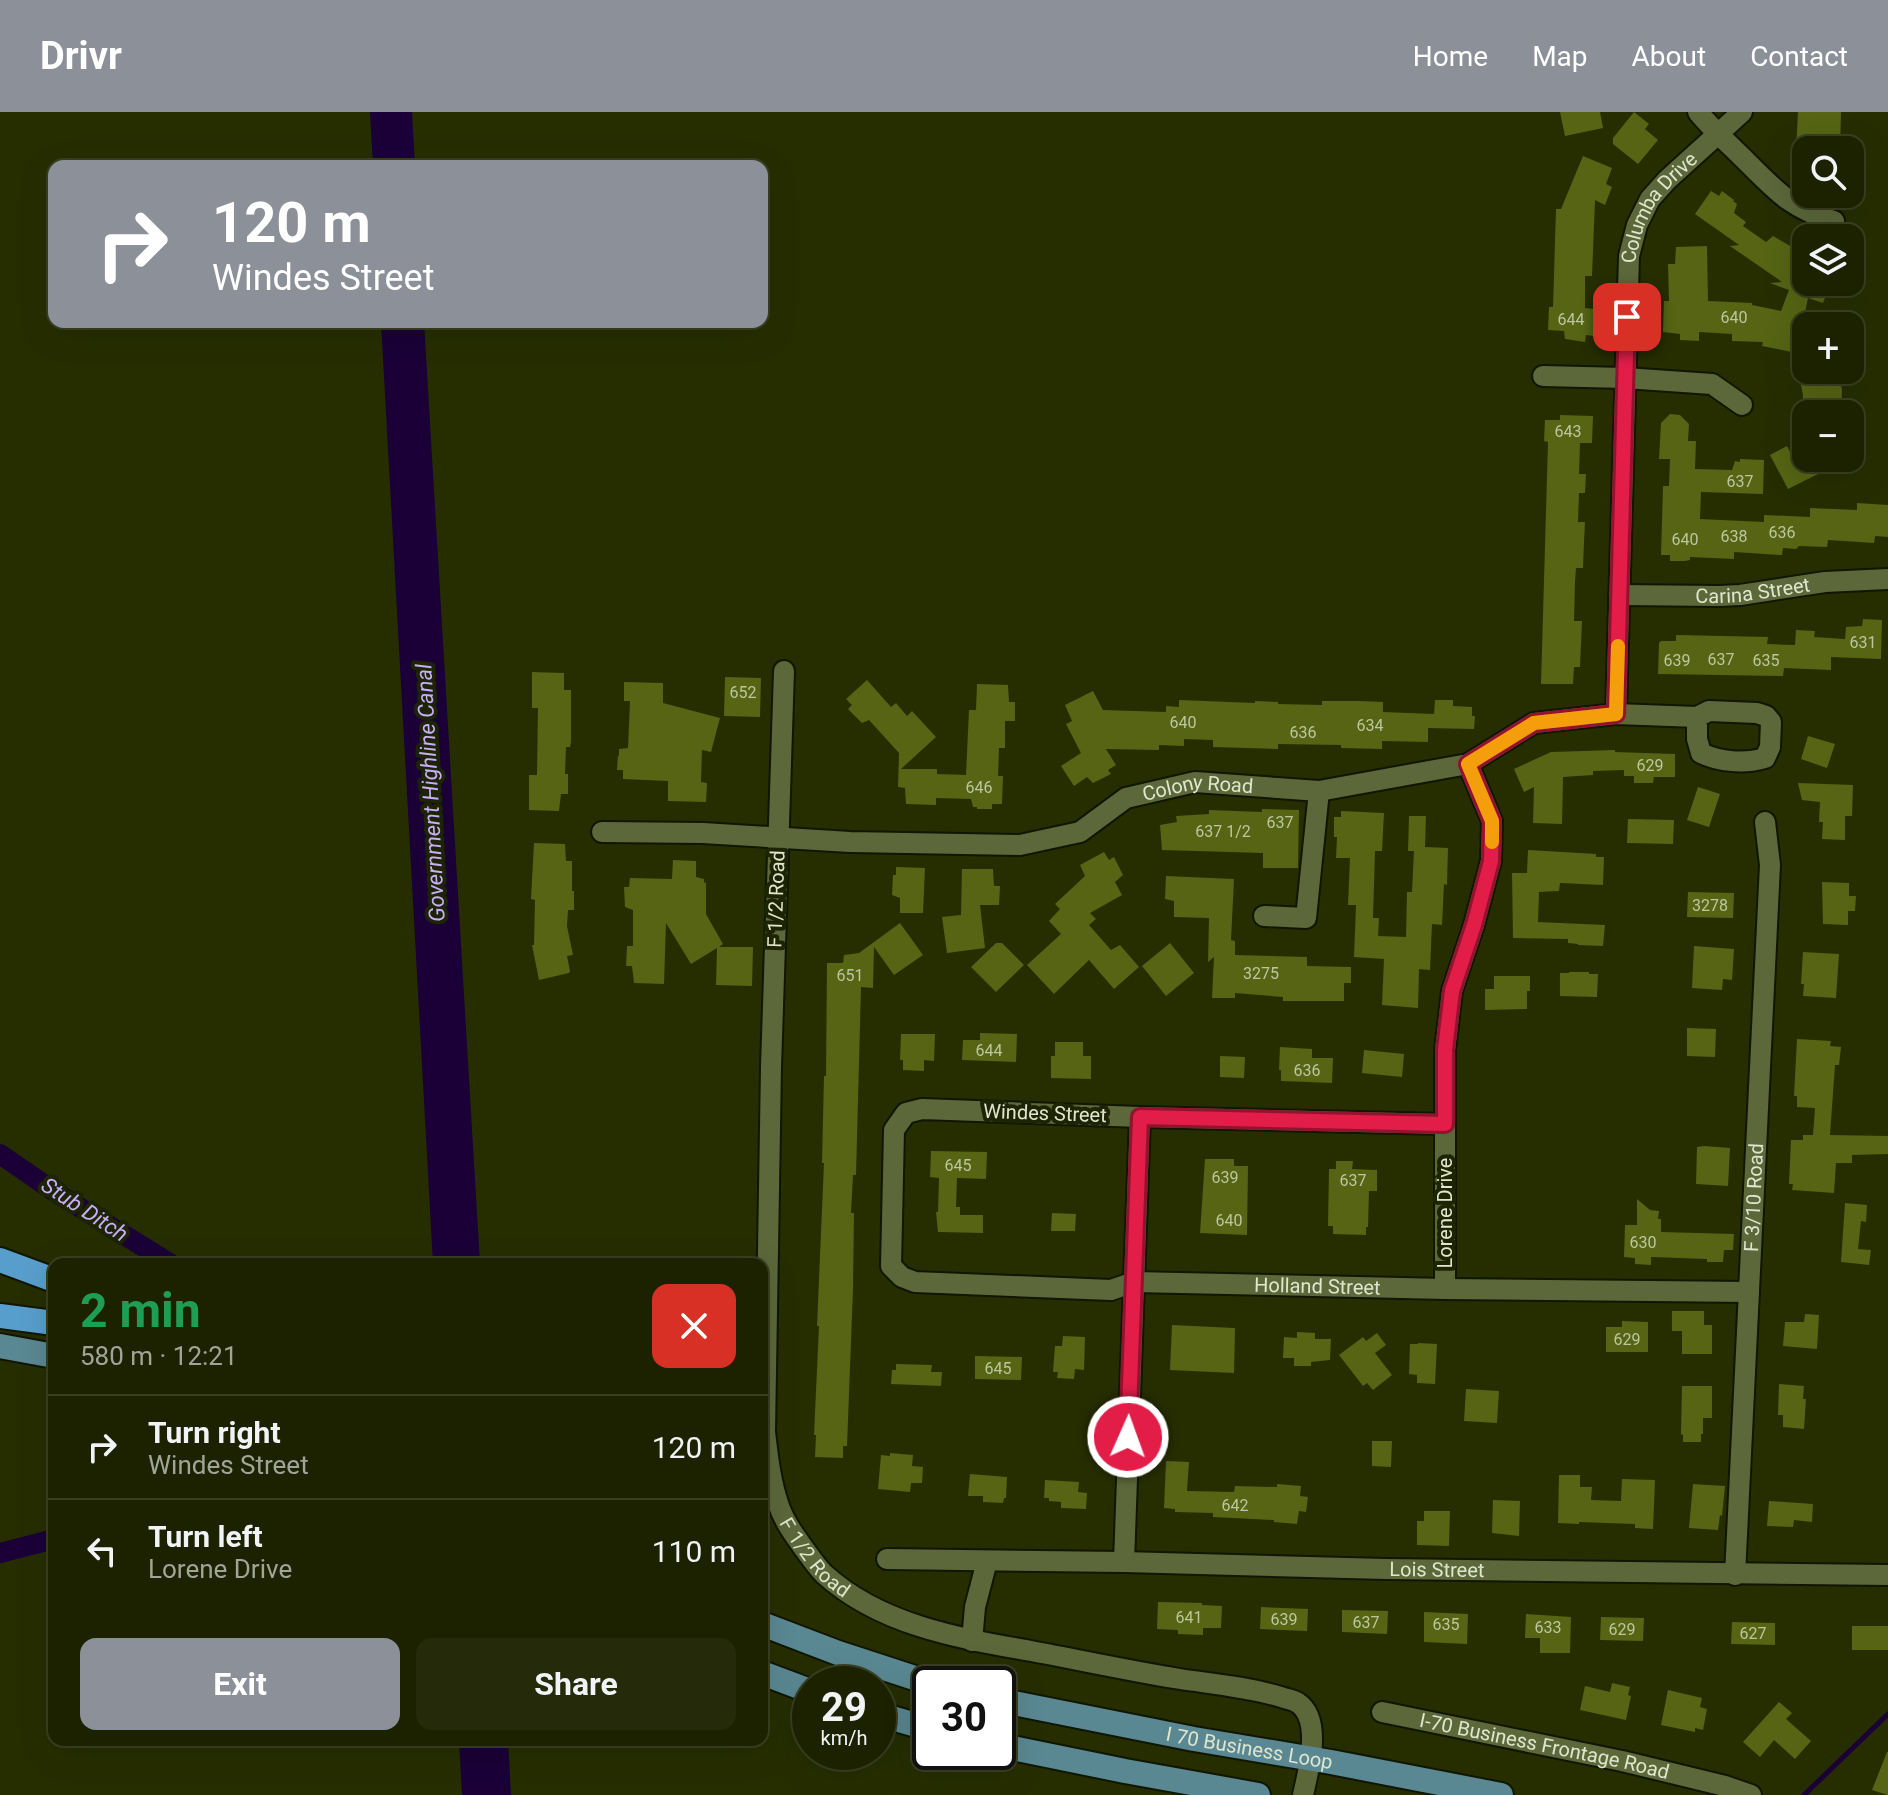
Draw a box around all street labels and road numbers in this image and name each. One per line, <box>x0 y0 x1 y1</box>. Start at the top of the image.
street label: Columba Drive <box>1617 147 1702 263</box>
street label: Carina Street <box>1695 572 1812 608</box>
street label: Colony Road <box>1140 770 1254 806</box>
street label: F 1/2 Road <box>762 850 790 948</box>
street label: Windes Street <box>983 1099 1107 1127</box>
street label: F 3/10 Road <box>1739 1142 1768 1252</box>
street label: Lorene Drive <box>1433 1158 1457 1268</box>
street label: Holland Street <box>1254 1273 1381 1300</box>
street label: F 1/2 Road <box>774 1513 855 1602</box>
street label: Lois Street <box>1389 1557 1485 1582</box>
street label: I-70 Business Frontage Road <box>1418 1708 1672 1784</box>
street label: I 70 Business Loop <box>1164 1722 1335 1774</box>

